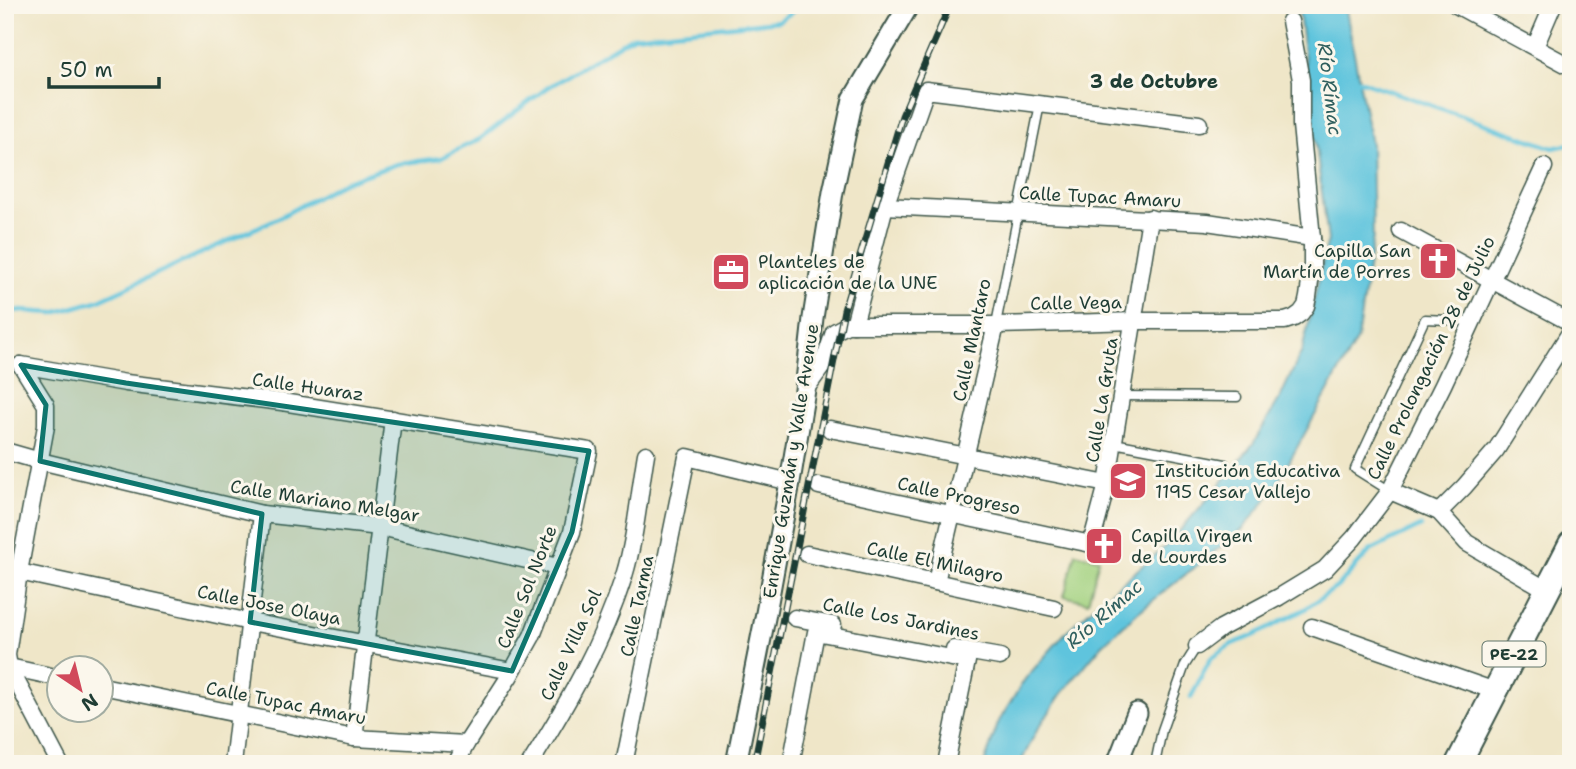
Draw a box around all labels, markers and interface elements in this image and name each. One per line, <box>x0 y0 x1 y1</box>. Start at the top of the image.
water label: Río Rímac <box>1312 41 1348 137</box>
scale bar <box>49 46 159 90</box>
text: 50 m <box>60 56 113 84</box>
district label: 3 de Octubre <box>1090 69 1218 94</box>
street label: Calle Tupac Amaru <box>1018 181 1182 213</box>
street label: Calle Prolongación 28 de Julio <box>1361 232 1501 484</box>
place label: Capilla San Martín de Porres <box>1263 239 1411 284</box>
church icon: Capilla San Martín de Porres <box>1417 240 1459 282</box>
place label: Planteles de aplicación de la UNE <box>758 250 938 295</box>
office icon: Planteles de aplicación de la UNE <box>710 251 752 293</box>
street label: Calle Mantaro <box>947 276 997 404</box>
street label: Calle Vega <box>1030 290 1122 316</box>
street label: Enrique Guzmán y Valle Avenue <box>757 322 825 600</box>
street label: Calle La Gruta <box>1080 336 1124 464</box>
street label: Calle Huaraz <box>251 367 365 407</box>
place label: Institución Educativa 1195 Cesar Vallejo <box>1155 459 1340 504</box>
school or university icon: Institución Educativa 1195 Cesar Vallejo <box>1107 460 1149 502</box>
street label: Calle Progreso <box>895 471 1023 521</box>
street label: Calle Mariano Melgar <box>228 474 422 528</box>
street label: Calle Sol Norte <box>491 522 563 652</box>
place label: Capilla Virgen de Lourdes <box>1131 524 1253 569</box>
church icon: Capilla Virgen de Lourdes <box>1083 525 1125 567</box>
street label: Calle El Milagro <box>864 536 1006 588</box>
street label: Calle Tarma <box>615 553 659 659</box>
water label: Río Rímac <box>1061 574 1147 654</box>
street label: Calle Jose Olaya <box>195 579 343 631</box>
street label: Calle Villa Sol <box>535 585 608 705</box>
street label: Calle Los Jardines <box>820 592 982 646</box>
road number: PE-22 <box>1482 642 1546 666</box>
north arrow <box>46 654 116 724</box>
street label: Calle Tupac Amaru <box>204 676 368 730</box>
text: N <box>76 688 103 717</box>

